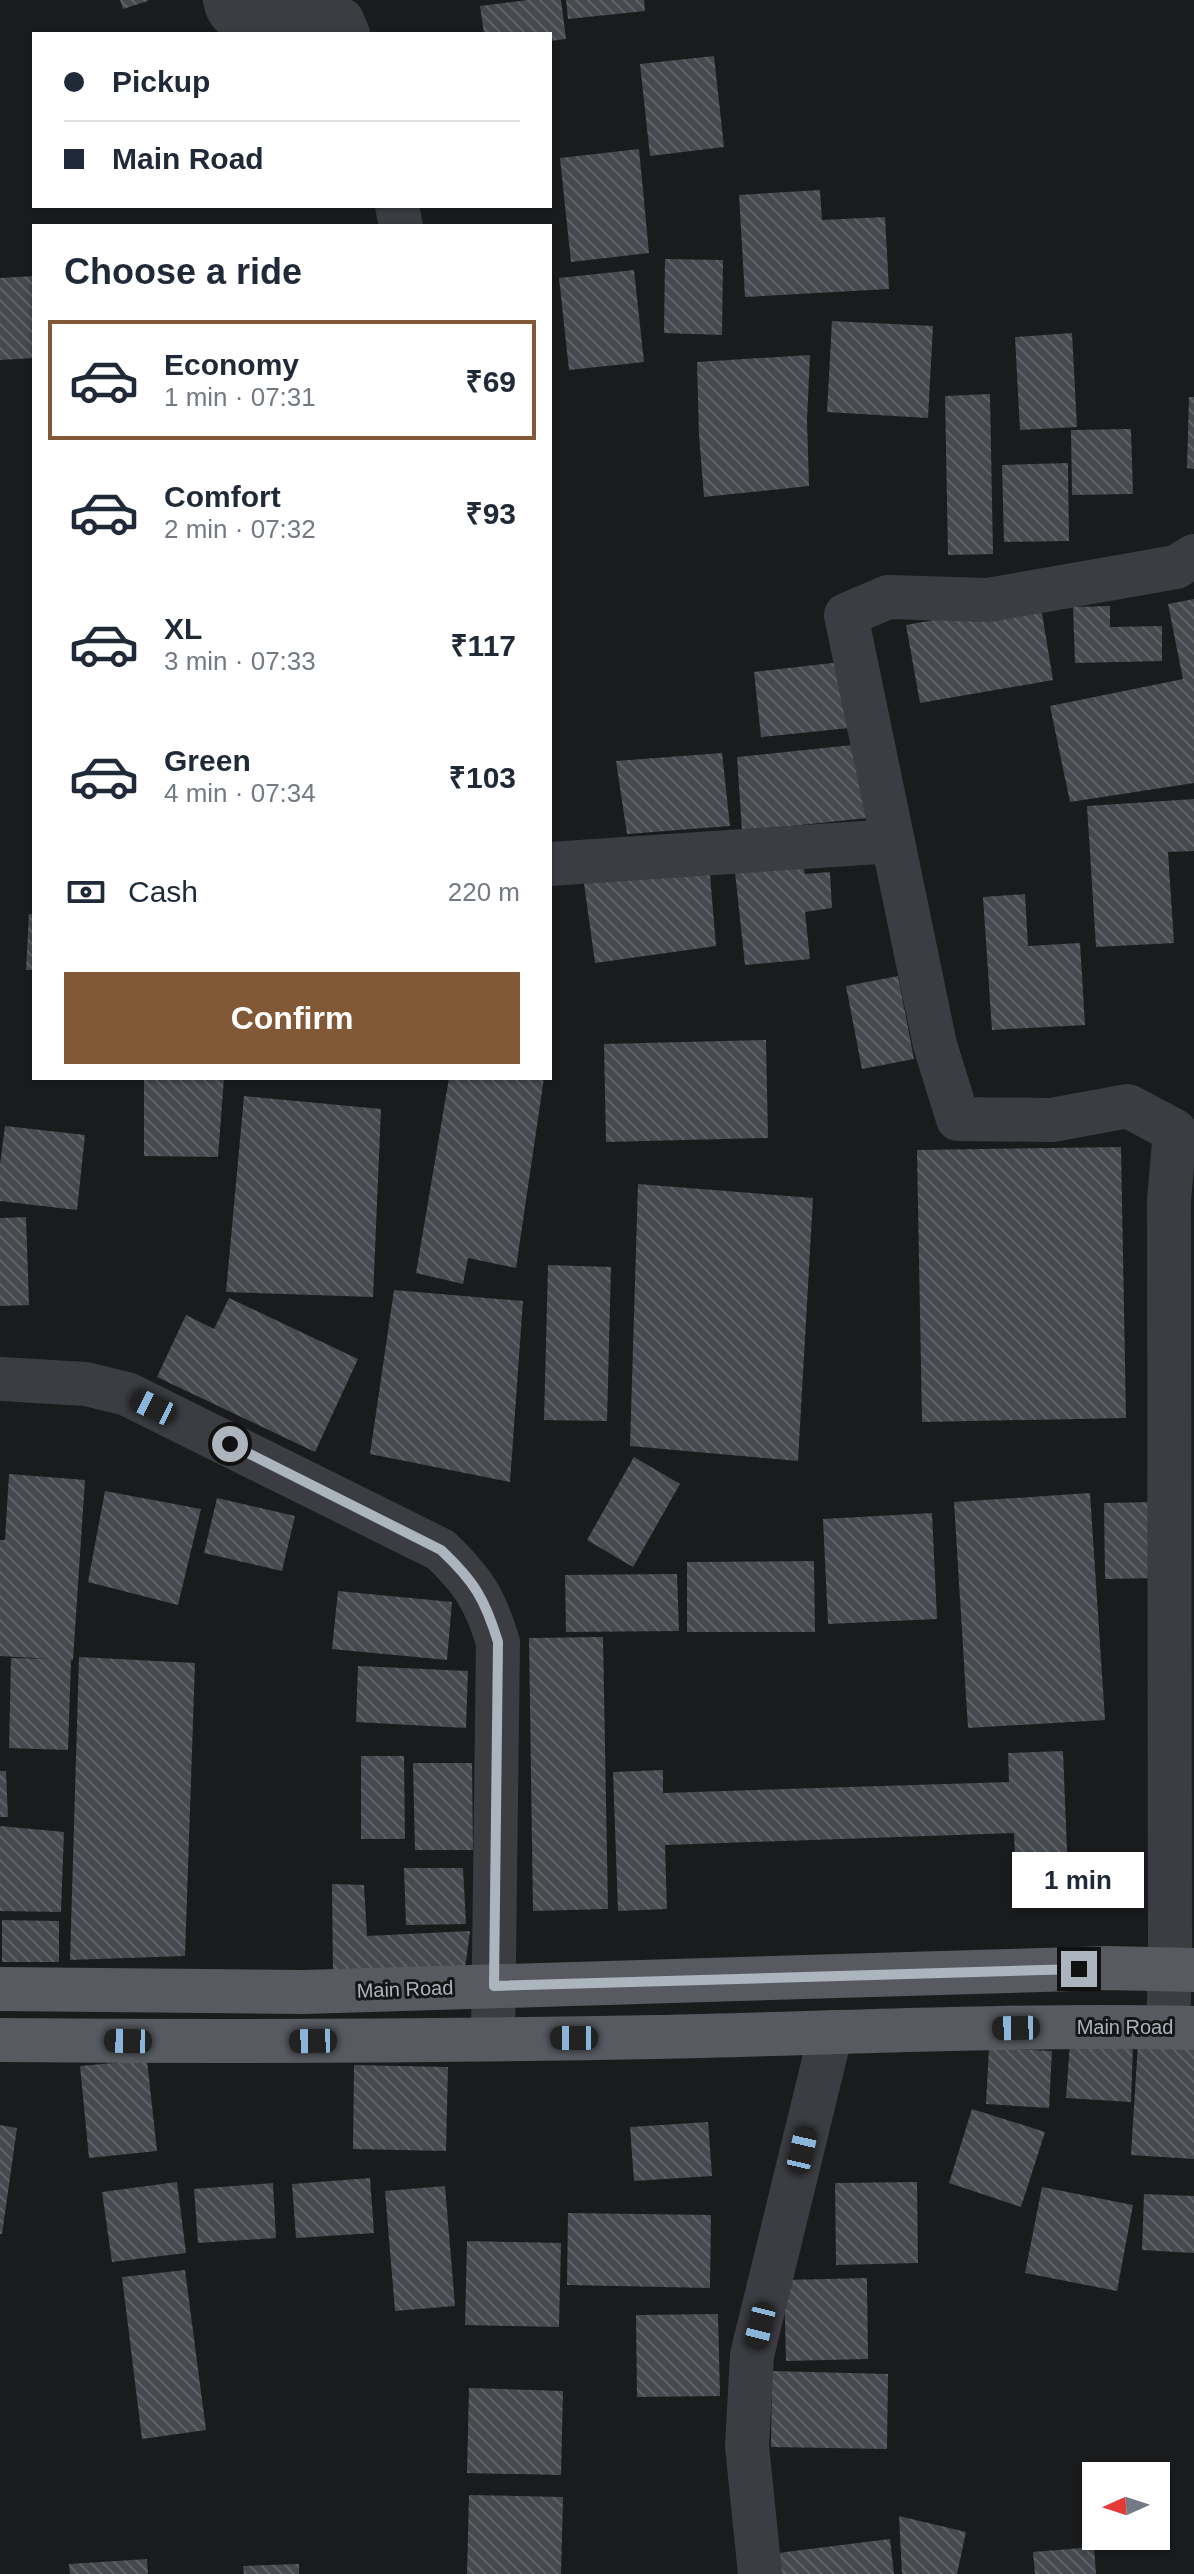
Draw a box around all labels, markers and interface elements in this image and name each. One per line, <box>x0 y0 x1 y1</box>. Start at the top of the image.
text: Pickup <box>112 65 210 98</box>
text: Main Road <box>112 142 264 175</box>
text: Choose a ride <box>64 251 302 292</box>
icon: car <box>68 344 140 416</box>
text: Economy <box>164 348 299 381</box>
text: ₹69 <box>465 365 516 398</box>
text: 1 min · 07:31 <box>164 382 316 412</box>
icon: car <box>68 476 140 548</box>
text: Comfort <box>164 480 281 513</box>
text: ₹93 <box>465 497 516 530</box>
text: 2 min · 07:32 <box>164 514 316 544</box>
icon: car <box>68 608 140 680</box>
text: XL <box>164 612 202 645</box>
text: ₹117 <box>450 629 516 662</box>
text: 3 min · 07:33 <box>164 646 316 676</box>
icon: car <box>68 740 140 812</box>
text: Green <box>164 744 251 777</box>
text: ₹103 <box>449 761 516 794</box>
text: 4 min · 07:34 <box>164 778 316 808</box>
icon: cash <box>64 870 108 914</box>
text: Cash <box>128 875 198 908</box>
text: 220 m <box>448 877 520 907</box>
button: Confirm <box>64 972 520 1064</box>
car <box>126 1386 180 1428</box>
route start <box>212 1426 248 1462</box>
callout: 1 min <box>1013 1853 1145 1909</box>
text: 1 min <box>1044 1865 1112 1895</box>
route end <box>1061 1951 1097 1987</box>
street label: Main Road <box>356 1976 454 2002</box>
car <box>992 2016 1040 2040</box>
street label: Main Road <box>1077 2016 1173 2038</box>
car <box>550 2026 598 2050</box>
car <box>104 2029 152 2053</box>
car <box>289 2029 337 2053</box>
car <box>785 2124 819 2176</box>
car <box>743 2300 777 2352</box>
north arrow <box>1082 2462 1170 2550</box>
map controls <box>1082 2462 1170 2550</box>

